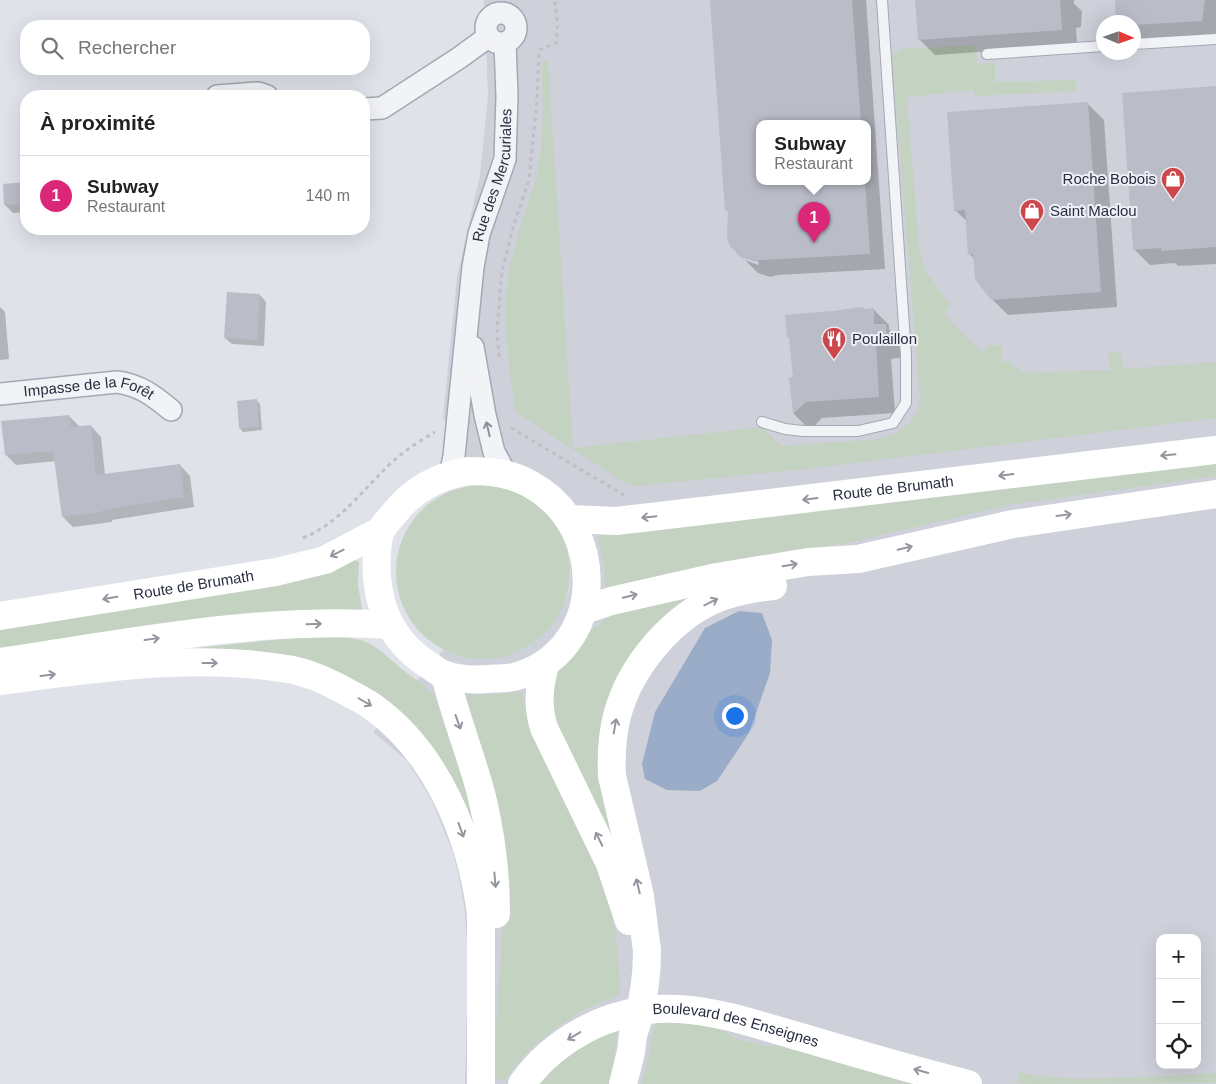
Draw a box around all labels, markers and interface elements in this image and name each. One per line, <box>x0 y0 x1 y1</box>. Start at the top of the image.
north arrow <box>1096 15 1141 60</box>
search box <box>20 20 370 75</box>
icon: search <box>38 34 66 62</box>
text: Rechercher <box>78 37 176 58</box>
street label: Rue des Mercuriales <box>469 108 515 243</box>
text: À proximité <box>40 111 156 134</box>
popup <box>756 120 871 185</box>
text: Subway <box>774 133 846 154</box>
text: Restaurant <box>774 155 853 172</box>
shop icon: Roche Bobois <box>1160 166 1186 200</box>
place label: Roche Bobois <box>1063 170 1156 187</box>
text: Subway <box>87 176 159 197</box>
text: 1 <box>52 187 60 204</box>
text: 140 m <box>306 187 350 204</box>
text: Restaurant <box>87 198 165 215</box>
shop icon: Saint Maclou <box>1019 198 1045 232</box>
pin: 1 <box>798 202 830 243</box>
place label: Saint Maclou <box>1050 202 1137 219</box>
restaurant icon: Poulaillon <box>821 326 847 360</box>
place label: Poulaillon <box>852 330 917 347</box>
street label: Impasse de la Forêt <box>23 373 158 403</box>
one-way arrow <box>483 421 492 437</box>
one-way arrow <box>1160 450 1176 460</box>
one-way arrow <box>999 470 1015 480</box>
street label: Route de Brumath <box>831 472 954 503</box>
one-way arrow <box>802 494 818 504</box>
one-way arrow <box>1056 510 1072 520</box>
one-way arrow <box>641 513 657 522</box>
one-way arrow <box>897 543 913 552</box>
one-way arrow <box>330 549 345 558</box>
one-way arrow <box>781 559 797 569</box>
street label: Route de Brumath <box>132 567 255 603</box>
one-way arrow <box>622 591 638 600</box>
one-way arrow <box>102 593 118 603</box>
one-way arrow <box>703 597 718 606</box>
one-way arrow <box>306 619 322 629</box>
one-way arrow <box>144 634 160 644</box>
one-way arrow <box>202 658 218 668</box>
one-way arrow <box>40 670 56 680</box>
one-way arrow <box>357 698 372 708</box>
your location <box>722 703 748 729</box>
one-way arrow <box>454 714 463 729</box>
one-way arrow <box>611 719 621 735</box>
one-way arrow <box>457 822 466 837</box>
one-way arrow <box>593 832 603 847</box>
one-way arrow <box>490 872 500 888</box>
one-way arrow <box>633 878 642 894</box>
map controls <box>1156 934 1201 1069</box>
button: + <box>1156 934 1201 979</box>
button: − <box>1156 979 1201 1024</box>
street label: Boulevard des Enseignes <box>652 1000 821 1050</box>
button: locate <box>1156 1024 1201 1069</box>
one-way arrow <box>568 1031 582 1041</box>
one-way arrow <box>913 1066 929 1075</box>

